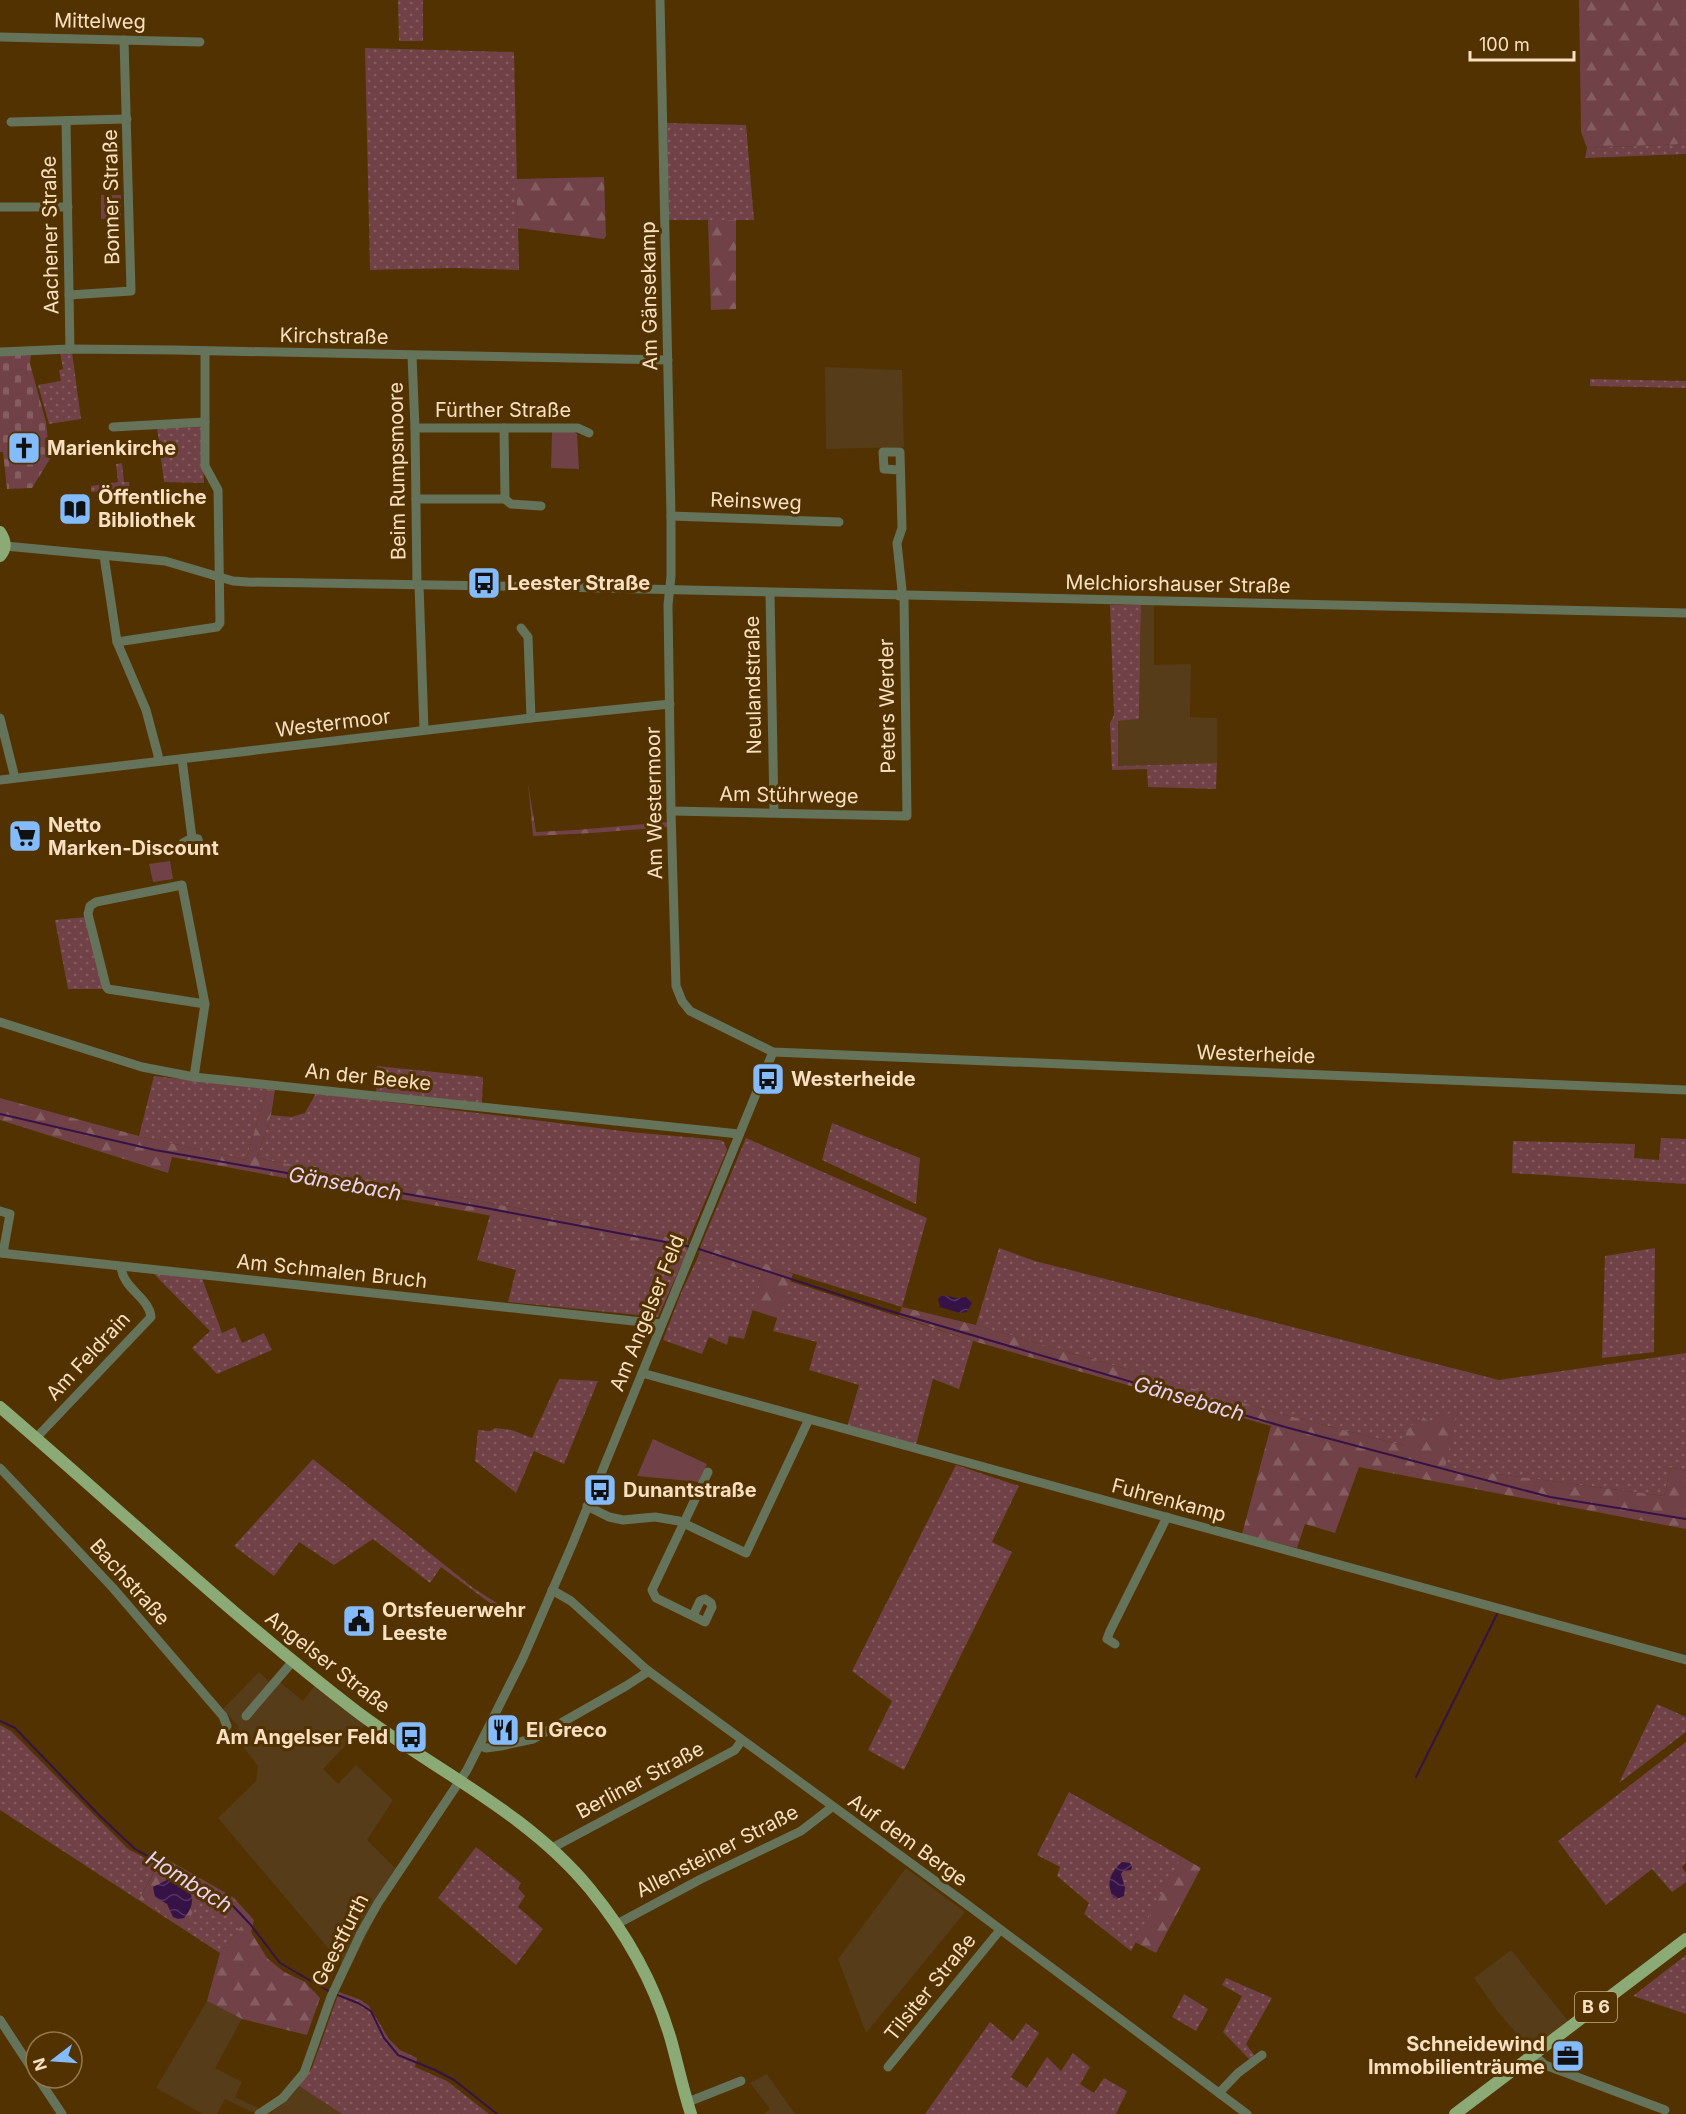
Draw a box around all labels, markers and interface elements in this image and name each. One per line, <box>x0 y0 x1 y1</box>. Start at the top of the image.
street label: Mittelweg <box>54 8 146 34</box>
scale bar <box>1470 24 1574 62</box>
text: 100 m <box>1479 34 1530 55</box>
street label: Bonner Straße <box>98 129 124 265</box>
street label: Aachener Straße <box>37 155 63 315</box>
street label: Am Gänsekamp <box>636 221 662 371</box>
street label: Kirchstraße <box>279 323 389 349</box>
street label: Beim Rumpsmoore <box>383 382 411 560</box>
street label: Fürther Straße <box>435 398 571 422</box>
church icon: Marienkirche <box>6 430 42 466</box>
place label: Marienkirche <box>47 436 176 460</box>
place label: Öffentliche Bibliothek <box>98 485 207 532</box>
street label: Reinsweg <box>710 487 802 515</box>
library icon: Öffentliche Bibliothek <box>57 491 93 527</box>
bus stop icon: Leester Straße <box>466 565 502 601</box>
street label: Melchiorshauser Straße <box>1065 570 1291 598</box>
place label: Leester Straße <box>507 571 650 595</box>
street label: Neulandstraße <box>740 616 766 754</box>
street label: Peters Werder <box>874 638 900 774</box>
street label: Westermoor <box>274 704 392 742</box>
street label: Am Westermoor <box>641 726 667 880</box>
street label: Am Stührwege <box>719 782 859 808</box>
place label: Netto Marken-Discount <box>48 813 219 860</box>
supermarket icon: Netto Marken-Discount <box>7 818 43 854</box>
street label: Westerheide <box>1196 1040 1316 1068</box>
street label: An der Beeke <box>304 1058 432 1096</box>
bus stop icon: Westerheide <box>750 1061 786 1097</box>
place label: Westerheide <box>791 1067 916 1091</box>
water label: Gänsebach <box>287 1161 404 1206</box>
street label: Am Angelser Feld <box>605 1231 689 1395</box>
street label: Am Schmalen Bruch <box>236 1249 428 1293</box>
street label: Am Feldrain <box>41 1307 135 1405</box>
water label: Gänsebach <box>1131 1371 1248 1426</box>
bus stop icon: Dunantstraße <box>582 1472 618 1508</box>
street label: Fuhrenkamp <box>1109 1473 1229 1527</box>
place label: Dunantstraße <box>623 1478 757 1502</box>
street label: Bachstraße <box>85 1534 175 1630</box>
place label: Ortsfeuerwehr Leeste <box>382 1598 526 1645</box>
public building icon: Ortsfeuerwehr Leeste <box>341 1603 377 1639</box>
street label: Angelser Straße <box>261 1606 395 1718</box>
restaurant icon: El Greco <box>485 1712 521 1748</box>
place label: El Greco <box>526 1718 607 1742</box>
bus stop icon: Am Angelser Feld <box>393 1719 429 1755</box>
place label: Am Angelser Feld <box>216 1725 388 1749</box>
street label: Berliner Straße <box>572 1736 708 1824</box>
street label: Auf dem Berge <box>844 1789 972 1891</box>
street label: Allensteiner Straße <box>632 1800 802 1902</box>
water label: Hombach <box>142 1845 237 1918</box>
street label: Geestfurth <box>307 1890 373 1990</box>
street label: Tilsiter Straße <box>879 1928 981 2046</box>
road number: B 6 <box>1575 1992 1617 2022</box>
north arrow <box>24 2030 84 2090</box>
place label: Schneidewind Immobilienträume <box>1368 2032 1545 2079</box>
office icon: Schneidewind Immobilienträume <box>1550 2038 1586 2074</box>
text: N <box>28 2056 51 2073</box>

